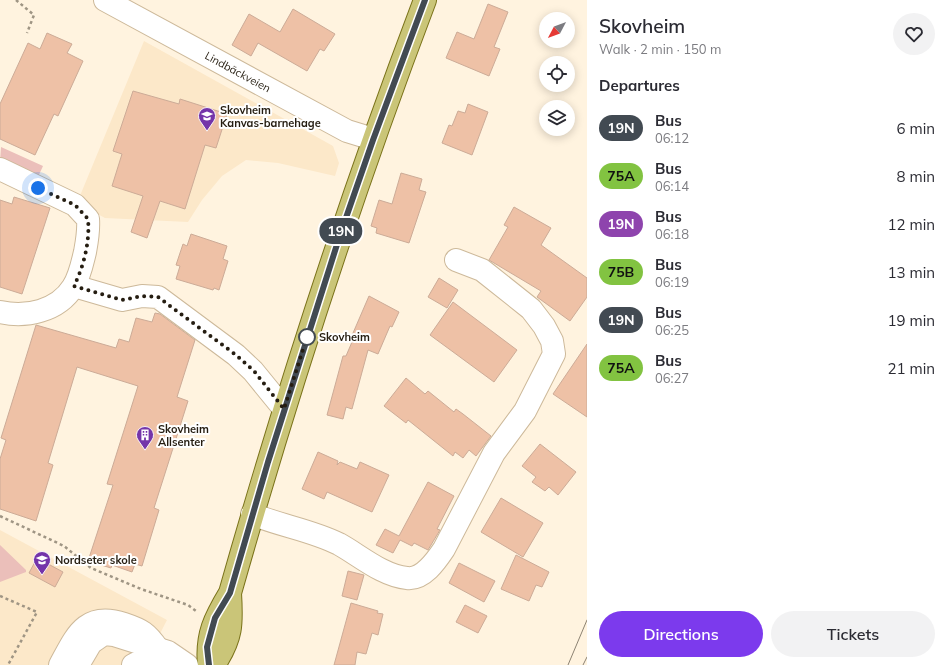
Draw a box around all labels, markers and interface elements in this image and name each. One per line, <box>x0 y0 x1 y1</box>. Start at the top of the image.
north arrow <box>539 12 575 48</box>
map controls <box>539 12 575 136</box>
button: heart <box>893 13 935 55</box>
text: Skovheim <box>599 14 685 38</box>
text: Walk · 2 min · 150 m <box>599 41 721 57</box>
street label: Lindbäckveien <box>203 48 273 95</box>
button: locate <box>539 56 575 92</box>
text: Departures <box>599 76 680 95</box>
button: layers <box>539 100 575 136</box>
place label: Skovheim Kanvas-barnehage <box>220 103 321 130</box>
school or university icon: Skovheim Kanvas-barnehage <box>197 106 217 131</box>
text: Bus <box>655 111 682 130</box>
text: 19N <box>607 119 635 137</box>
text: 6 min <box>897 119 935 138</box>
text: 06:12 <box>655 130 689 146</box>
text: Bus <box>655 159 682 178</box>
text: 75A <box>607 167 635 185</box>
text: 8 min <box>897 167 935 186</box>
your location <box>28 178 48 198</box>
text: 06:14 <box>655 178 689 194</box>
text: Bus <box>655 207 682 226</box>
text: 19N <box>607 215 635 233</box>
text: 12 min <box>888 215 935 234</box>
line badge: 19N <box>318 218 364 244</box>
text: 19N <box>327 222 355 240</box>
text: 06:18 <box>655 226 689 242</box>
text: Bus <box>655 255 682 274</box>
text: 75B <box>608 263 634 281</box>
text: 13 min <box>888 263 935 282</box>
text: 06:19 <box>655 274 689 290</box>
text: Bus <box>655 303 682 322</box>
text: 19N <box>607 311 635 329</box>
text: 19 min <box>888 311 935 330</box>
text: 06:25 <box>655 322 689 338</box>
marker: Skovheim <box>298 328 316 346</box>
place label: Skovheim <box>319 330 370 344</box>
text: Bus <box>655 351 682 370</box>
text: 75A <box>607 359 635 377</box>
text: 21 min <box>888 359 935 378</box>
text: 06:27 <box>655 370 689 386</box>
place label: Skovheim Allsenter <box>158 422 209 449</box>
building icon: Skovheim Allsenter <box>135 425 155 450</box>
school or university icon: Nordseter skole <box>32 550 52 575</box>
place label: Nordseter skole <box>55 553 137 567</box>
button: Directions <box>599 611 763 657</box>
button: Tickets <box>771 611 935 657</box>

